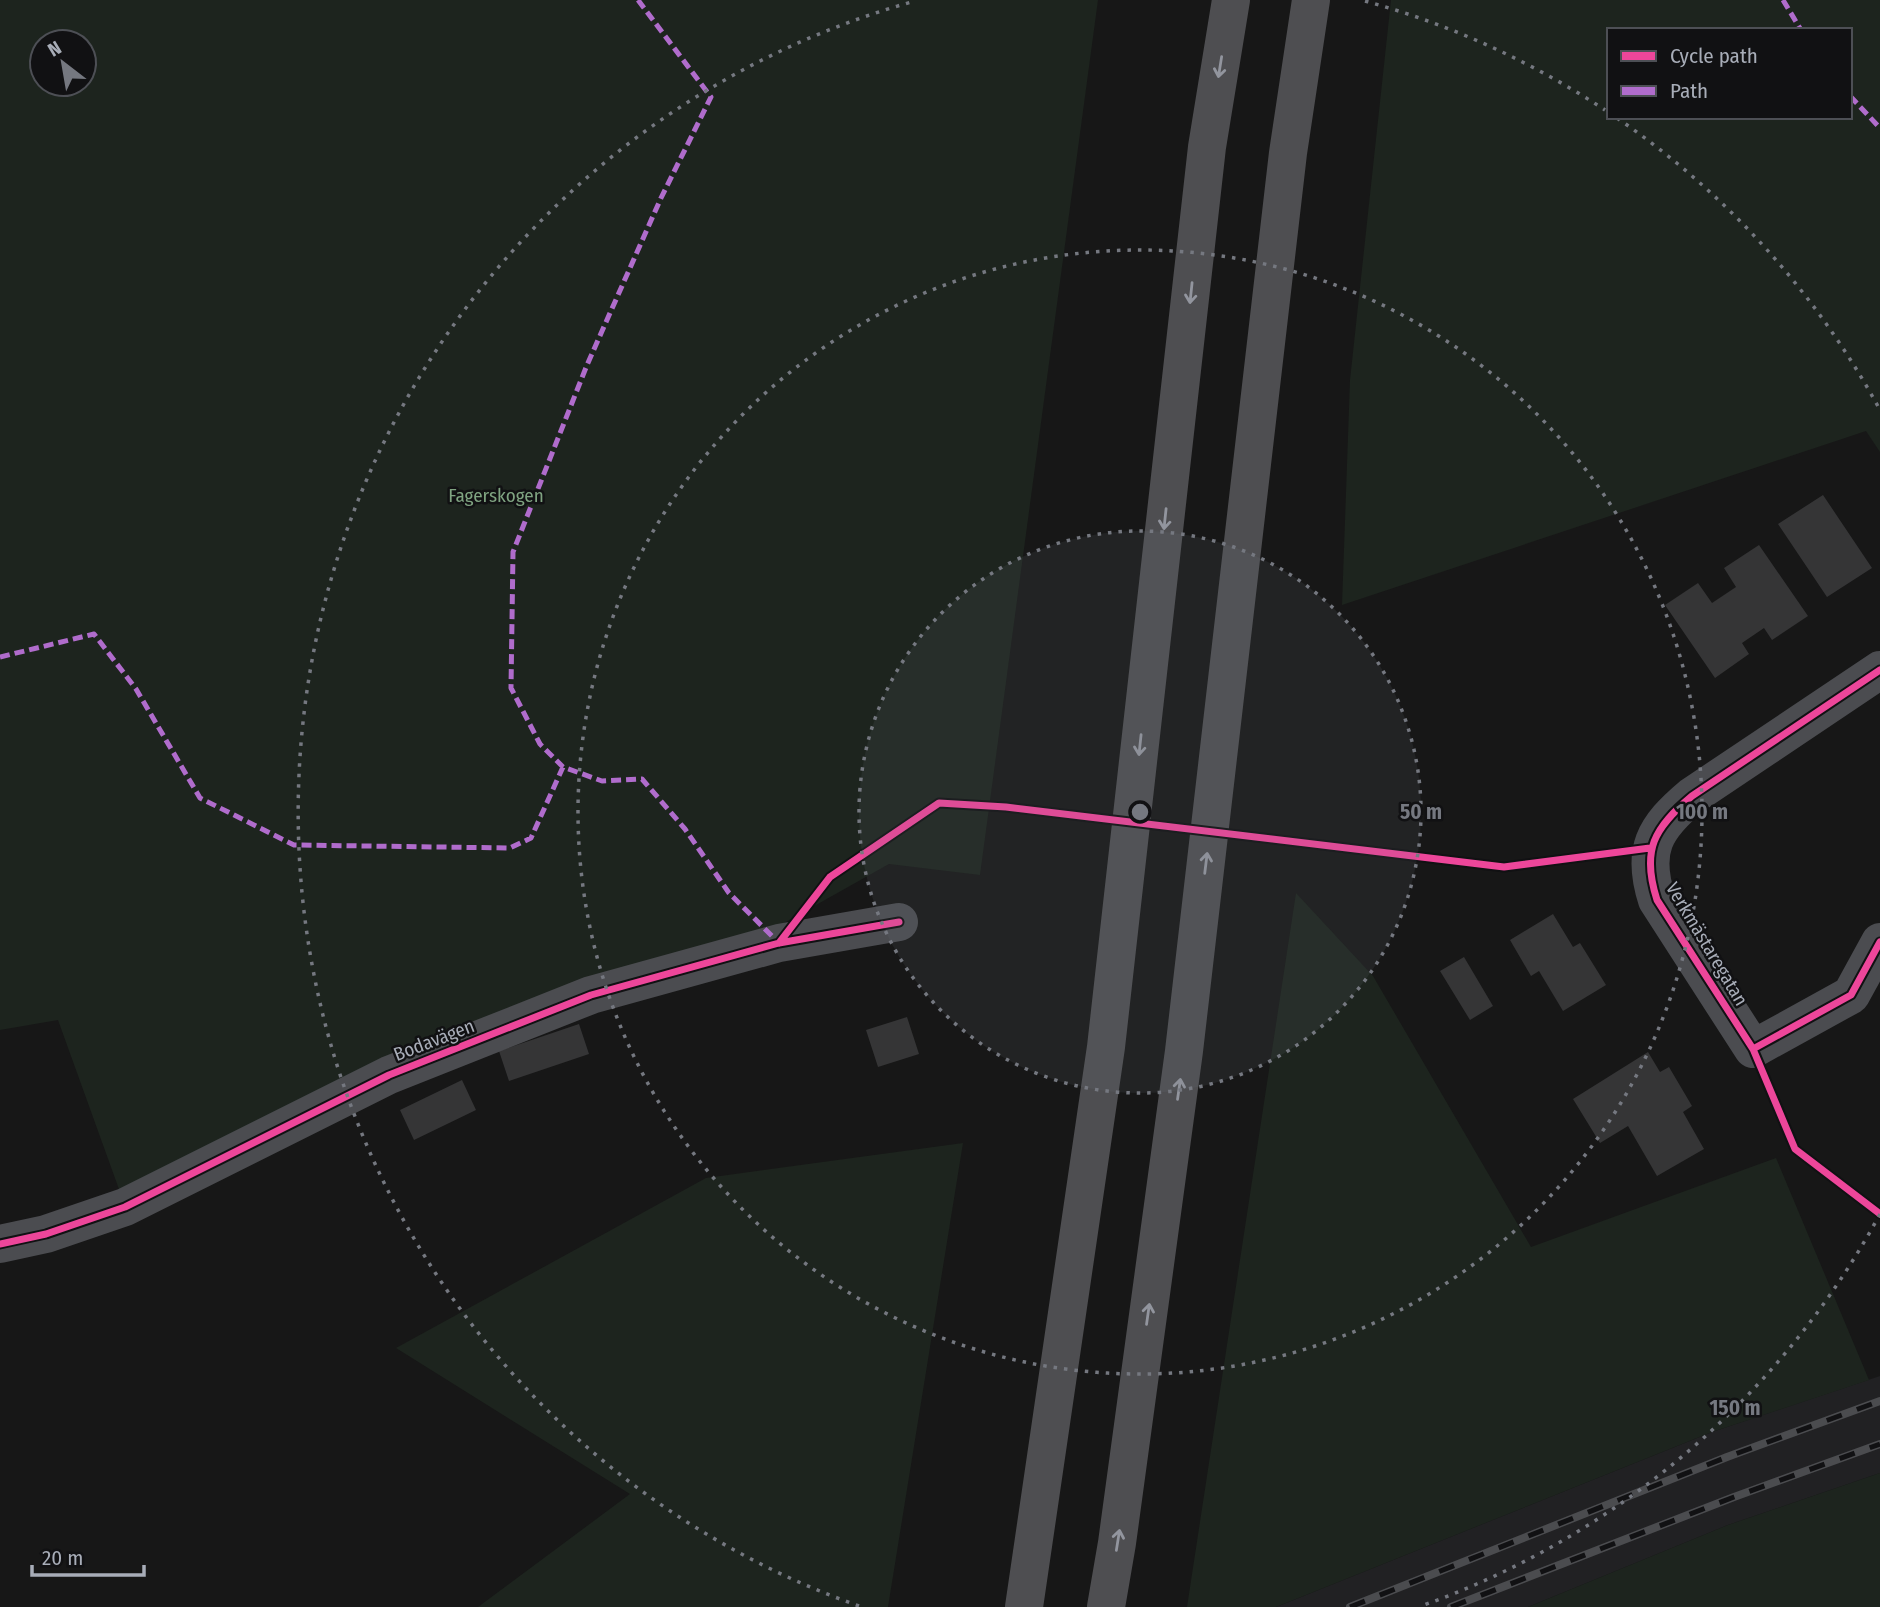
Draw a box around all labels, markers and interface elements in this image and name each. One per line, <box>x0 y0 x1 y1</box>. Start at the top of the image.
north arrow <box>28 28 98 98</box>
legend <box>1607 28 1852 119</box>
text: N <box>44 36 65 62</box>
text: Cycle path <box>1670 43 1758 69</box>
one-way arrow <box>1213 55 1226 78</box>
text: Path <box>1670 78 1708 104</box>
one-way arrow <box>1184 281 1197 304</box>
park label: Fagerskogen <box>448 484 544 507</box>
one-way arrow <box>1159 507 1172 530</box>
one-way arrow <box>1133 733 1146 756</box>
text: 50 m <box>1400 799 1442 825</box>
text: 100 m <box>1676 799 1728 825</box>
centre of rings <box>1128 800 1152 824</box>
one-way arrow <box>1199 852 1212 875</box>
street label: Verkmästaregatan <box>1661 878 1753 1010</box>
street label: Bodavägen <box>390 1014 478 1066</box>
one-way arrow <box>1172 1078 1185 1101</box>
one-way arrow <box>1142 1304 1155 1326</box>
text: 150 m <box>1709 1395 1761 1421</box>
one-way arrow <box>1112 1529 1125 1552</box>
scale bar <box>32 1534 144 1578</box>
text: 20 m <box>42 1545 83 1571</box>

